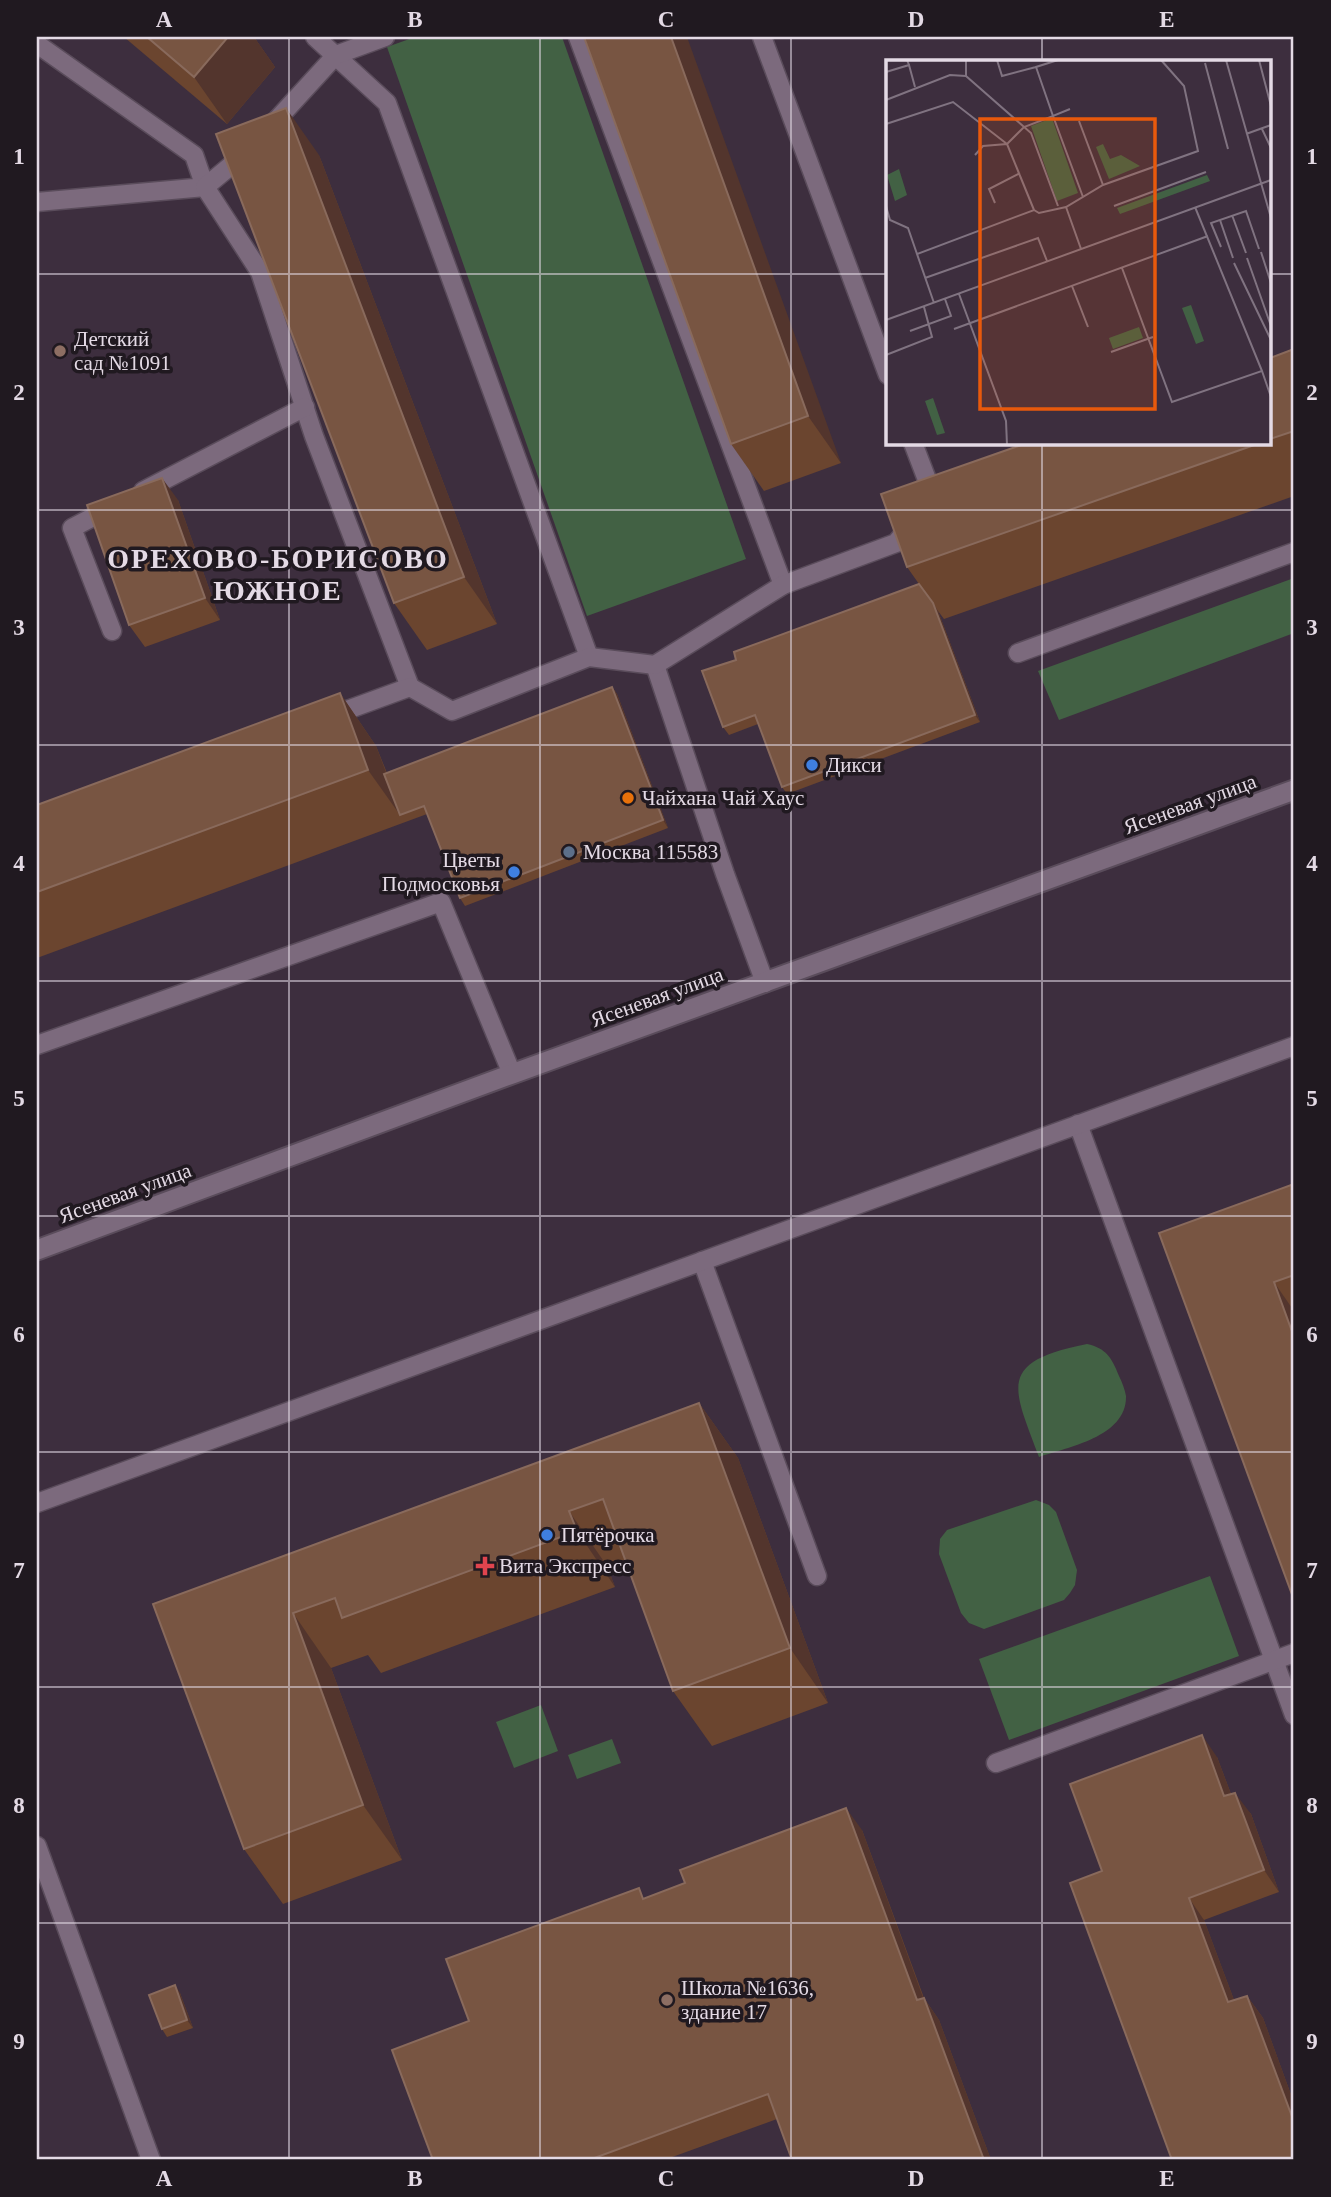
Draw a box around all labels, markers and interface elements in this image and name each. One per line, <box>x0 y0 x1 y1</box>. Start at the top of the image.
text: A <box>156 7 173 32</box>
text: B <box>407 7 423 32</box>
text: C <box>658 7 674 32</box>
text: D <box>908 7 924 32</box>
text: E <box>1159 7 1175 32</box>
inset map <box>886 60 1272 444</box>
text: 1 <box>13 144 25 169</box>
text: 1 <box>1306 144 1318 169</box>
place label: Детский сад №1091 <box>74 327 171 375</box>
marker: Детский сад №1091 <box>52 343 68 359</box>
text: 2 <box>13 380 25 405</box>
text: 2 <box>1306 380 1318 405</box>
district label: ОРЕХОВО-БОРИСОВО ЮЖНОЕ <box>107 543 449 606</box>
text: 3 <box>13 615 25 640</box>
text: 3 <box>1306 615 1318 640</box>
place label: Дикси <box>826 753 882 777</box>
marker: Дикси <box>804 757 820 773</box>
street label: Ясеневая улица <box>1120 769 1260 839</box>
place label: Чайхана Чай Хаус <box>642 786 804 810</box>
marker: Чайхана Чай Хаус <box>620 790 636 806</box>
place label: Москва 115583 <box>583 840 718 864</box>
marker: Москва 115583 <box>561 844 577 860</box>
place label: Цветы Подмосковья <box>382 848 500 896</box>
text: 4 <box>13 851 25 876</box>
text: 4 <box>1306 851 1318 876</box>
marker: Цветы Подмосковья <box>506 864 522 880</box>
street label: Ясеневая улица <box>587 962 727 1032</box>
text: 5 <box>13 1086 25 1111</box>
text: 5 <box>1306 1086 1318 1111</box>
street label: Ясеневая улица <box>55 1158 195 1228</box>
text: 6 <box>13 1322 25 1347</box>
text: 6 <box>1306 1322 1318 1347</box>
place label: Пятёрочка <box>561 1523 655 1547</box>
marker: Пятёрочка <box>539 1527 555 1543</box>
place label: Вита Экспресс <box>499 1554 631 1578</box>
text: 7 <box>13 1558 25 1583</box>
marker: Вита Экспресс <box>477 1558 493 1574</box>
text: 7 <box>1306 1558 1318 1583</box>
text: 8 <box>13 1793 25 1818</box>
text: 8 <box>1306 1793 1318 1818</box>
place label: Школа №1636, здание 17 <box>681 1976 814 2024</box>
marker: Школа №1636, здание 17 <box>659 1992 675 2008</box>
text: 9 <box>13 2029 25 2054</box>
text: 9 <box>1306 2029 1318 2054</box>
text: A <box>156 2166 173 2191</box>
text: B <box>407 2166 423 2191</box>
text: C <box>658 2166 674 2191</box>
text: D <box>908 2166 924 2191</box>
text: E <box>1159 2166 1175 2191</box>

